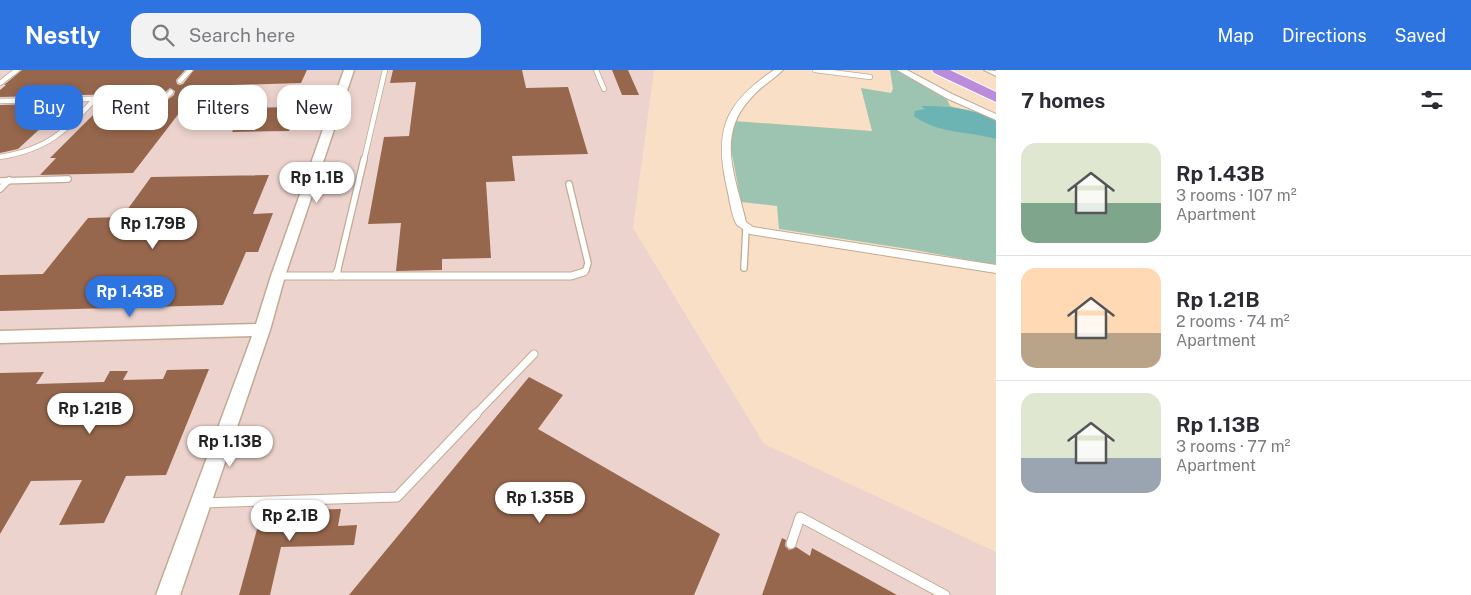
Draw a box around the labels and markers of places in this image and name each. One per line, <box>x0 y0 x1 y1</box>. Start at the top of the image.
pin: Rp 1.1B <box>271 162 363 204</box>
pin: Rp 1.79B <box>101 208 205 250</box>
pin: Rp 1.43B <box>78 276 182 318</box>
pin: Rp 1.21B <box>38 392 142 435</box>
pin: Rp 1.13B <box>178 426 282 468</box>
pin: Rp 1.35B <box>488 482 592 524</box>
pin: Rp 2.1B <box>244 500 336 542</box>

